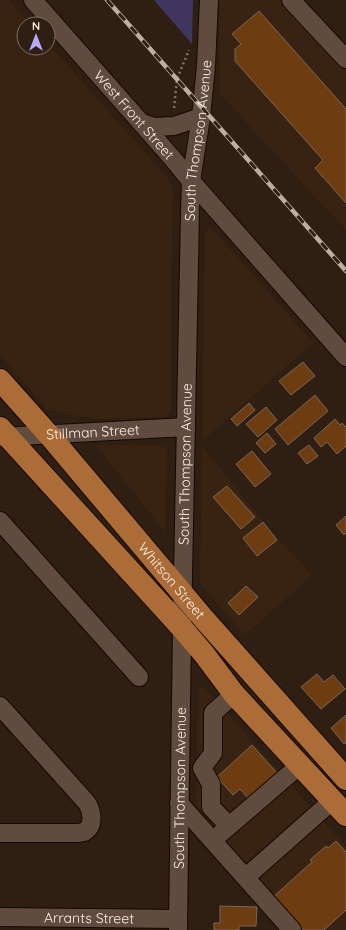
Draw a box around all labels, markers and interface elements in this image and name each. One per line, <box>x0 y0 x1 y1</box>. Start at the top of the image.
north arrow <box>16 16 56 56</box>
text: N <box>32 19 40 33</box>
street label: South Thompson Avenue <box>181 60 215 221</box>
street label: West Front Street <box>90 67 178 163</box>
street label: South Thompson Avenue <box>175 383 196 545</box>
street label: Stillman Street <box>46 420 140 444</box>
street label: Whitson Street <box>134 539 209 623</box>
street label: South Thompson Avenue <box>170 707 190 869</box>
street label: Arrants Street <box>44 908 134 928</box>

